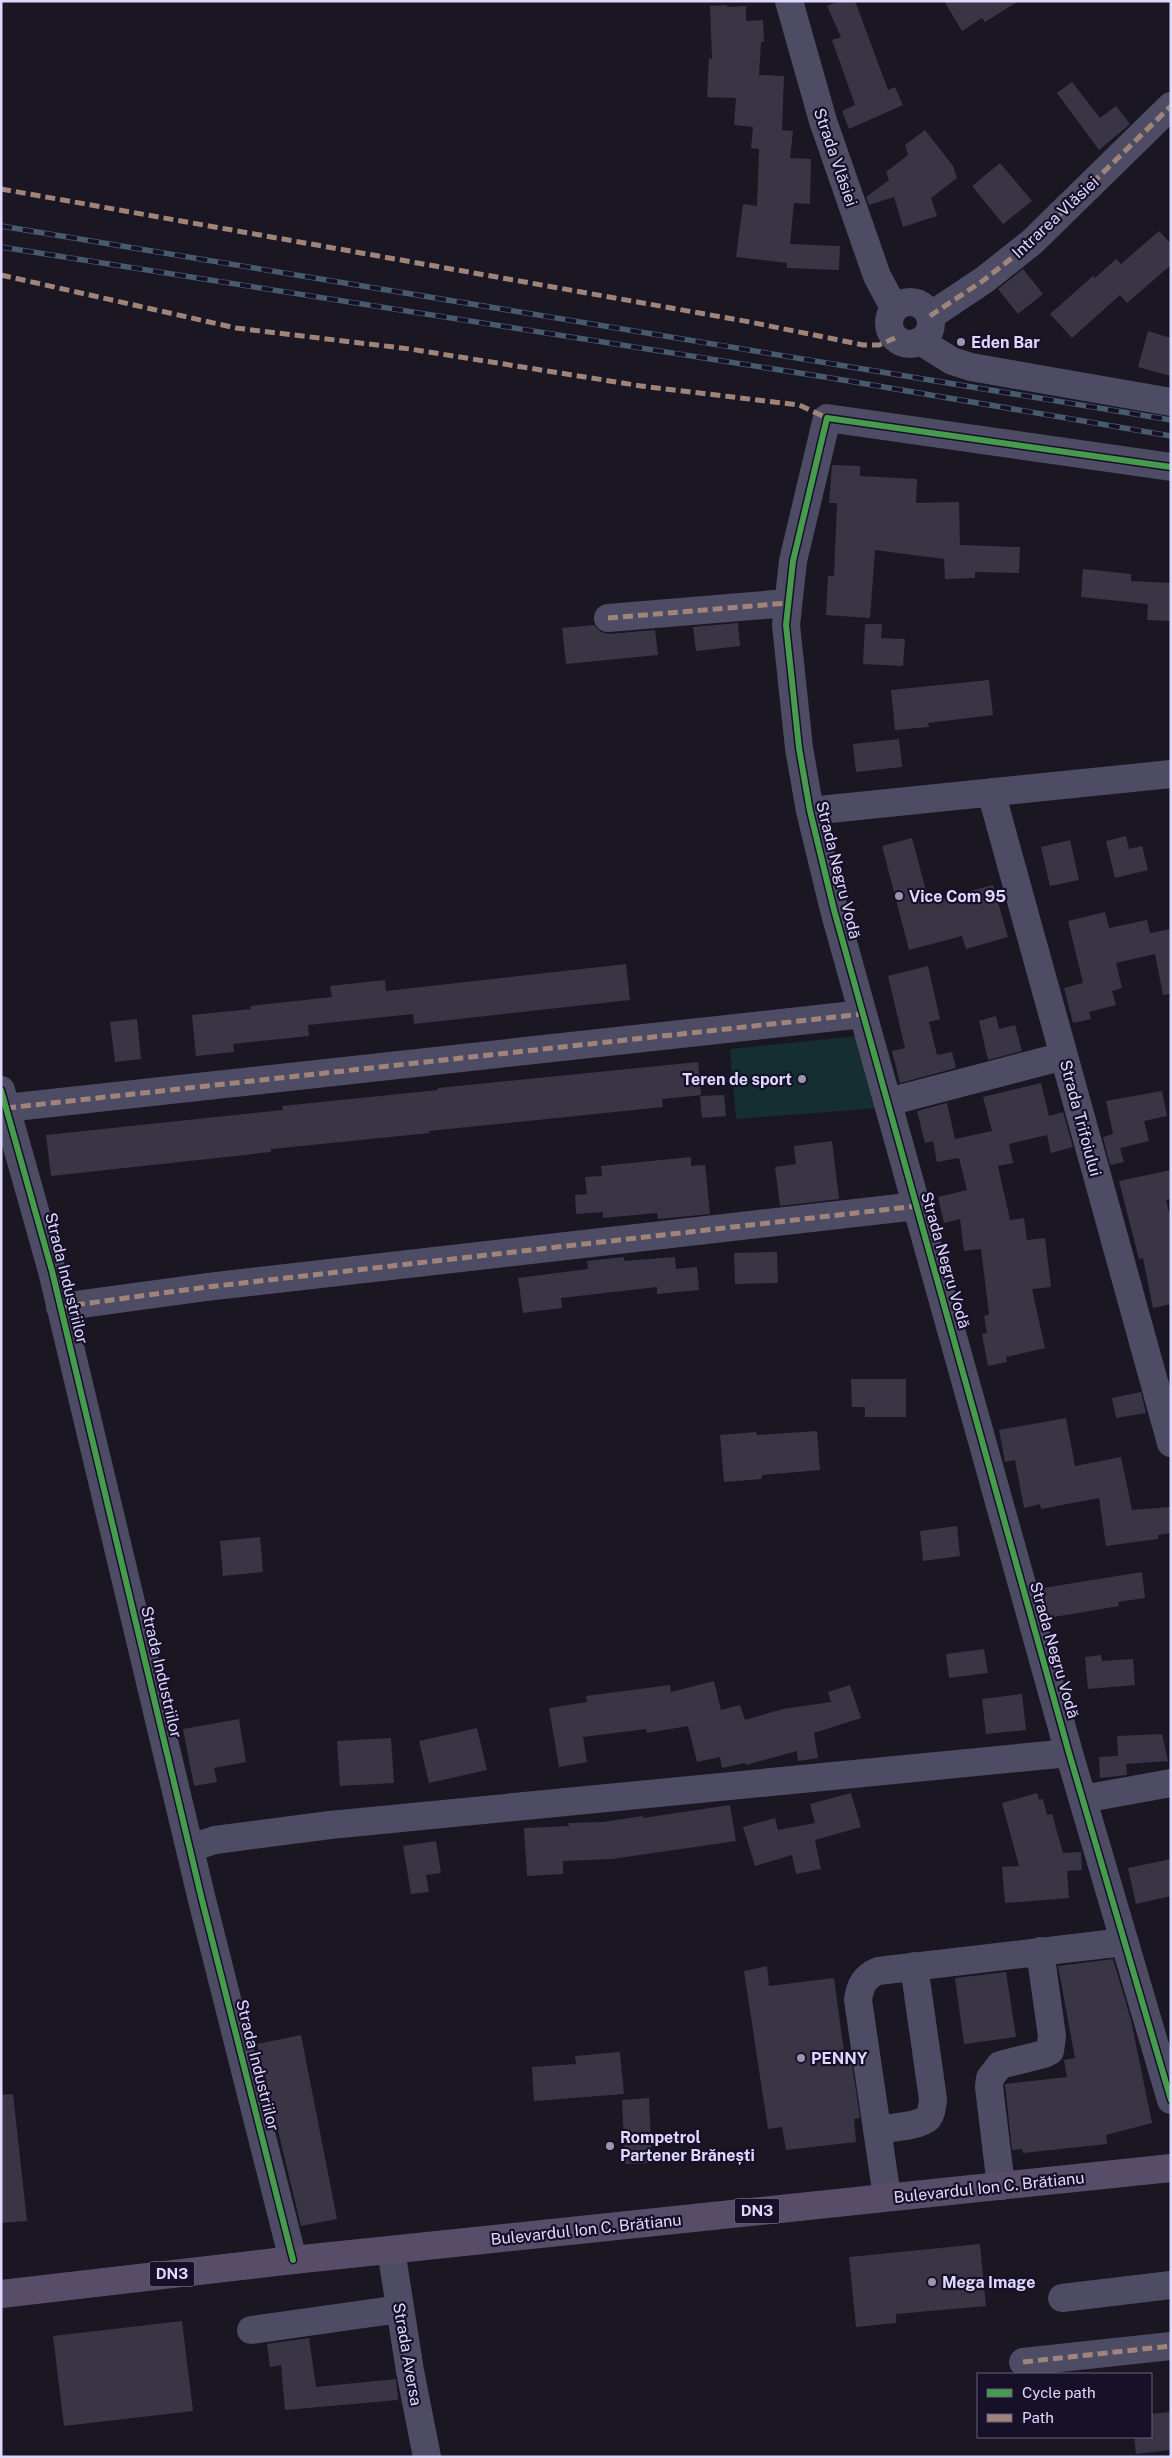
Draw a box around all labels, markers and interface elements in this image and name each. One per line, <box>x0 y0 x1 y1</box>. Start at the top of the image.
street label: Strada Vlăsiei <box>810 106 861 209</box>
street label: Intrarea Vlăsiei <box>1008 172 1103 262</box>
place label: Eden Bar <box>971 333 1040 352</box>
marker: Eden Bar <box>955 336 967 348</box>
street label: Strada Negru Vodă <box>812 799 865 941</box>
place label: Vice Com 95 <box>909 887 1006 906</box>
marker: Vice Com 95 <box>893 890 905 902</box>
street label: Strada Trifoiului <box>1056 1058 1105 1178</box>
place label: Teren de sport <box>682 1070 792 1089</box>
marker: Teren de sport <box>796 1073 808 1085</box>
street label: Strada Negru Vodă <box>917 1190 974 1331</box>
street label: Strada Industriilor <box>41 1211 92 1346</box>
street label: Strada Negru Vodă <box>1026 1580 1083 1721</box>
street label: Strada Industriilor <box>137 1604 186 1740</box>
street label: Strada Industriilor <box>232 1998 283 2133</box>
place label: PENNY <box>811 2049 868 2068</box>
marker: PENNY <box>795 2052 807 2064</box>
place label: Rompetrol Partener Brănești <box>620 2128 755 2165</box>
marker: Rompetrol Partener Brănești <box>604 2140 616 2152</box>
street label: Bulevardul Ion C. Brătianu <box>893 2168 1085 2207</box>
road number: DN3 <box>734 2198 780 2224</box>
street label: Bulevardul Ion C. Brătianu <box>490 2210 682 2249</box>
road number: DN3 <box>150 2262 194 2286</box>
place label: Mega Image <box>942 2273 1035 2292</box>
marker: Mega Image <box>926 2276 938 2288</box>
street label: Strada Aversa <box>389 2301 426 2407</box>
legend <box>977 2373 1152 2438</box>
text: Cycle path <box>1022 2384 1096 2401</box>
text: Path <box>1022 2409 1054 2426</box>

